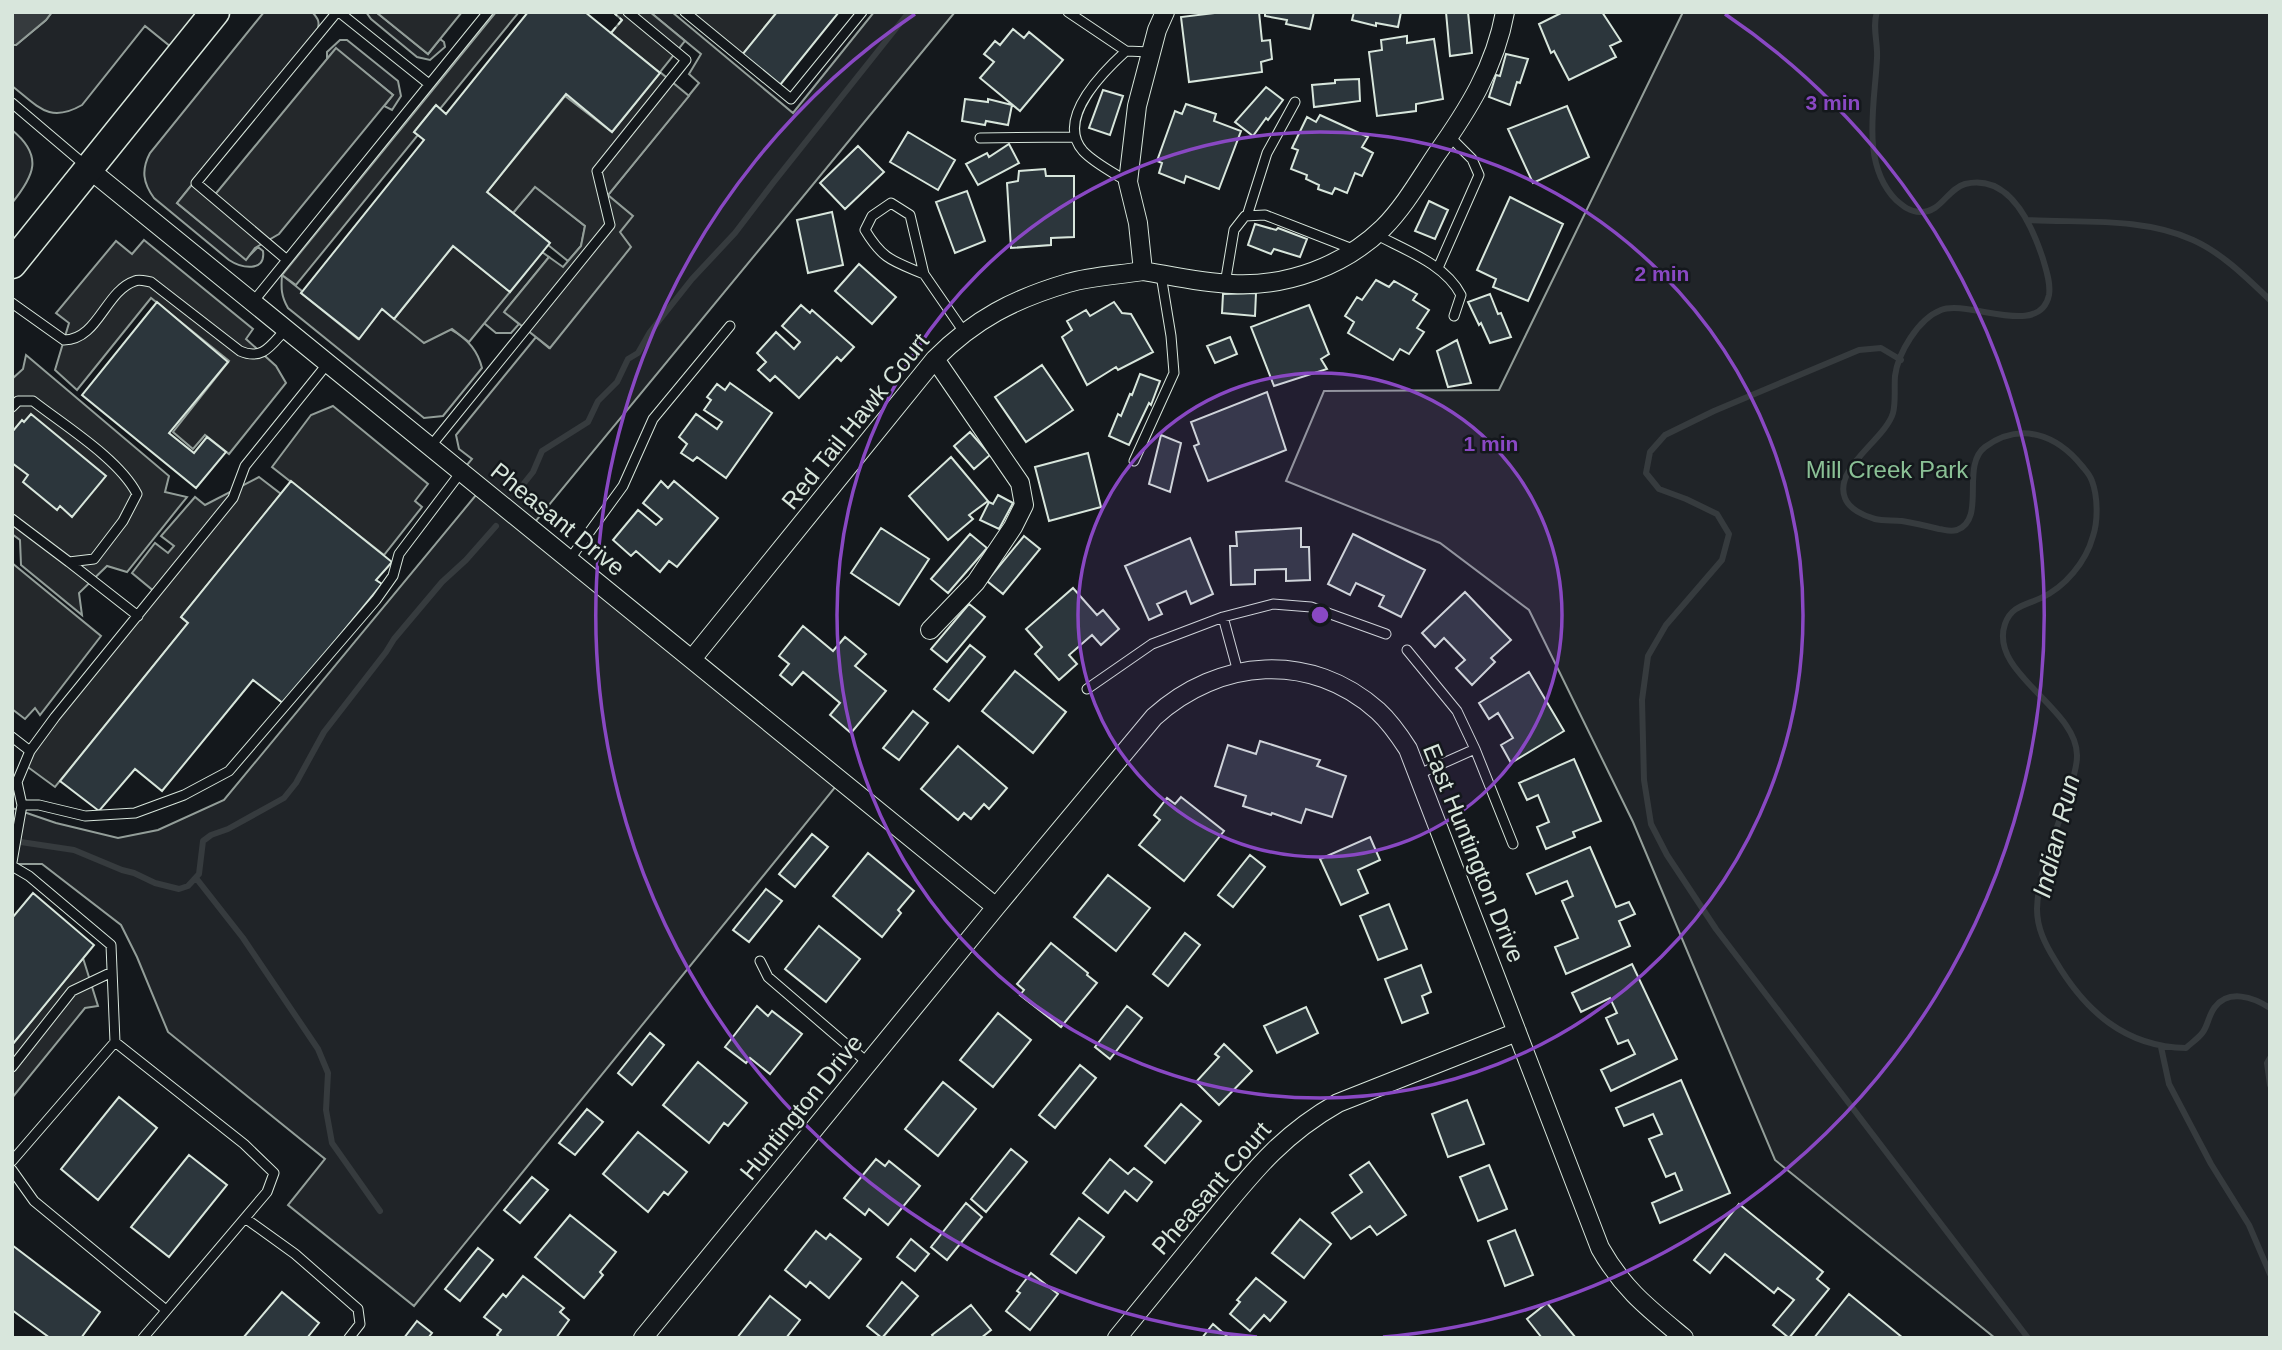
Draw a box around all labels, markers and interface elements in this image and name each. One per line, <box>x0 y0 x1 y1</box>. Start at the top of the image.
text: 3 min <box>1806 91 1860 114</box>
text: 2 min <box>1635 262 1689 285</box>
street label: Red Tail Hawk Court <box>776 327 934 514</box>
text: 1 min <box>1464 432 1518 455</box>
park label: Mill Creek Park <box>1806 456 1969 483</box>
street label: Pheasant Drive <box>486 457 630 581</box>
centre of rings <box>1308 603 1332 627</box>
street label: East Huntington Drive <box>1418 740 1530 966</box>
water label: Indian Run <box>2026 771 2086 901</box>
street label: Huntington Drive <box>734 1029 868 1185</box>
street label: Pheasant Court <box>1146 1116 1276 1260</box>

